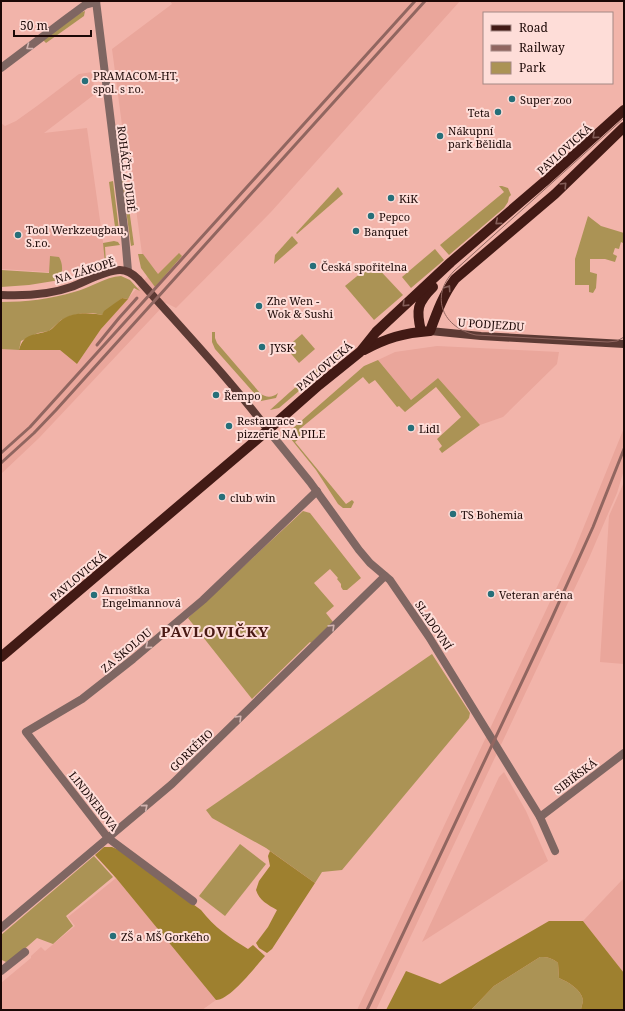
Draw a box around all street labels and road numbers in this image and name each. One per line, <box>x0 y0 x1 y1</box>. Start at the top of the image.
street label: PAVLOVICKÁ <box>533 120 595 178</box>
street label: ROHÁČE Z DUBÉ <box>114 125 140 213</box>
street label: NA ZÁKOPĚ <box>53 254 117 286</box>
street label: U PODJEZDU <box>457 314 525 334</box>
street label: PAVLOVICKÁ <box>293 338 355 394</box>
street label: PAVLOVICKÁ <box>47 548 109 604</box>
street label: SLADOVNÍ <box>412 597 456 653</box>
street label: ZA ŠKOLOU <box>98 624 155 676</box>
street label: GORKÉHO <box>166 726 216 774</box>
street label: SIBIŘSKÁ <box>551 755 600 797</box>
street label: LINDNEROVA <box>66 768 122 834</box>

